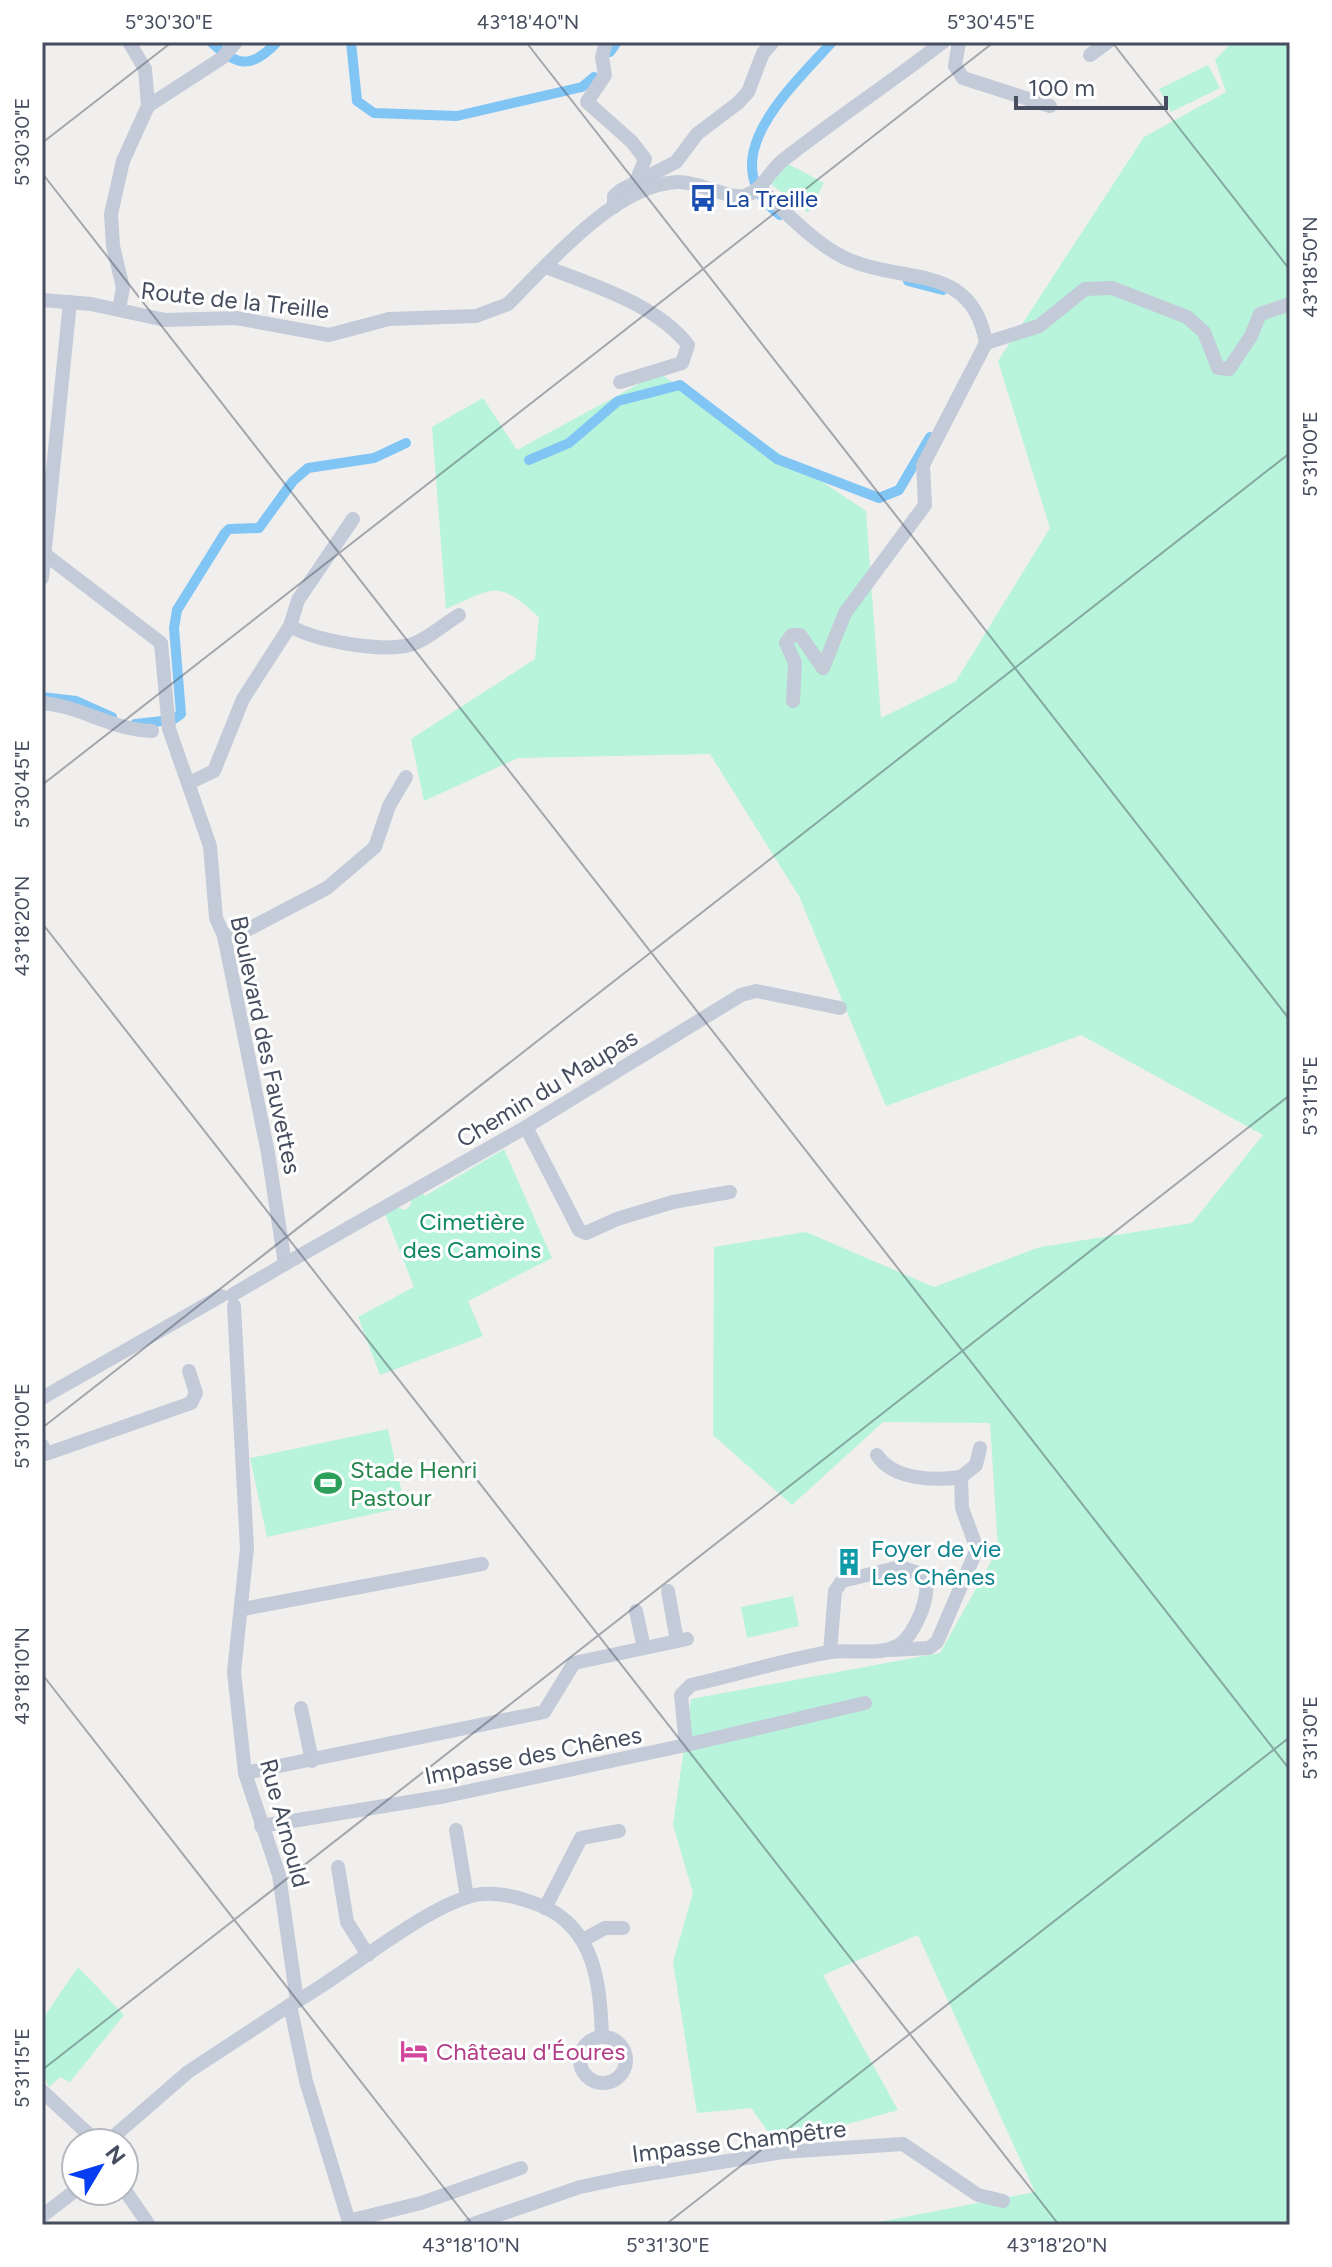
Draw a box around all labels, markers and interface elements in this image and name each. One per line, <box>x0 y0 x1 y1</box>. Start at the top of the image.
text: 5°30'30"E <box>125 10 213 34</box>
text: 43°18'40"N <box>477 10 579 34</box>
text: 5°30'45"E <box>947 10 1035 34</box>
scale bar <box>1016 60 1166 110</box>
text: 100 m <box>1028 73 1095 102</box>
text: 5°30'30"E <box>10 98 34 186</box>
bus stop icon: La Treille <box>688 183 718 213</box>
place label: La Treille <box>725 184 818 213</box>
text: 43°18'50"N <box>1298 216 1322 318</box>
street label: Route de la Treille <box>139 276 331 324</box>
text: 5°31'00"E <box>1298 411 1322 497</box>
text: 5°30'45"E <box>10 740 34 828</box>
text: 43°18'20"N <box>10 875 34 977</box>
street label: Boulevard des Fauvettes <box>224 913 308 1177</box>
street label: Chemin du Maupas <box>451 1023 643 1153</box>
text: 5°31'15"E <box>1298 1056 1322 1136</box>
park label: Cimetière des Camoins <box>403 1207 541 1264</box>
text: 5°31'00"E <box>10 1383 34 1469</box>
place label: Stade Henri Pastour <box>350 1455 477 1512</box>
sports icon: Stade Henri Pastour <box>313 1468 343 1498</box>
place label: Foyer de vie Les Chênes <box>871 1534 1001 1591</box>
building icon: Foyer de vie Les Chênes <box>834 1547 864 1577</box>
text: 43°18'10"N <box>10 1627 34 1725</box>
text: 5°31'30"E <box>1298 1696 1322 1780</box>
street label: Impasse des Chênes <box>422 1720 644 1790</box>
street label: Rue Arnould <box>254 1756 316 1890</box>
text: 5°31'15"E <box>10 2028 34 2108</box>
hotel icon: Château d'Éoures <box>399 2036 429 2066</box>
place label: Château d'Éoures <box>436 2037 625 2066</box>
street label: Impasse Champêtre <box>630 2113 848 2169</box>
north arrow <box>60 2127 140 2207</box>
text: N <box>99 2140 131 2170</box>
text: 43°18'10"N <box>422 2233 520 2257</box>
text: 5°31'30"E <box>626 2233 710 2257</box>
text: 43°18'20"N <box>1006 2233 1108 2257</box>

